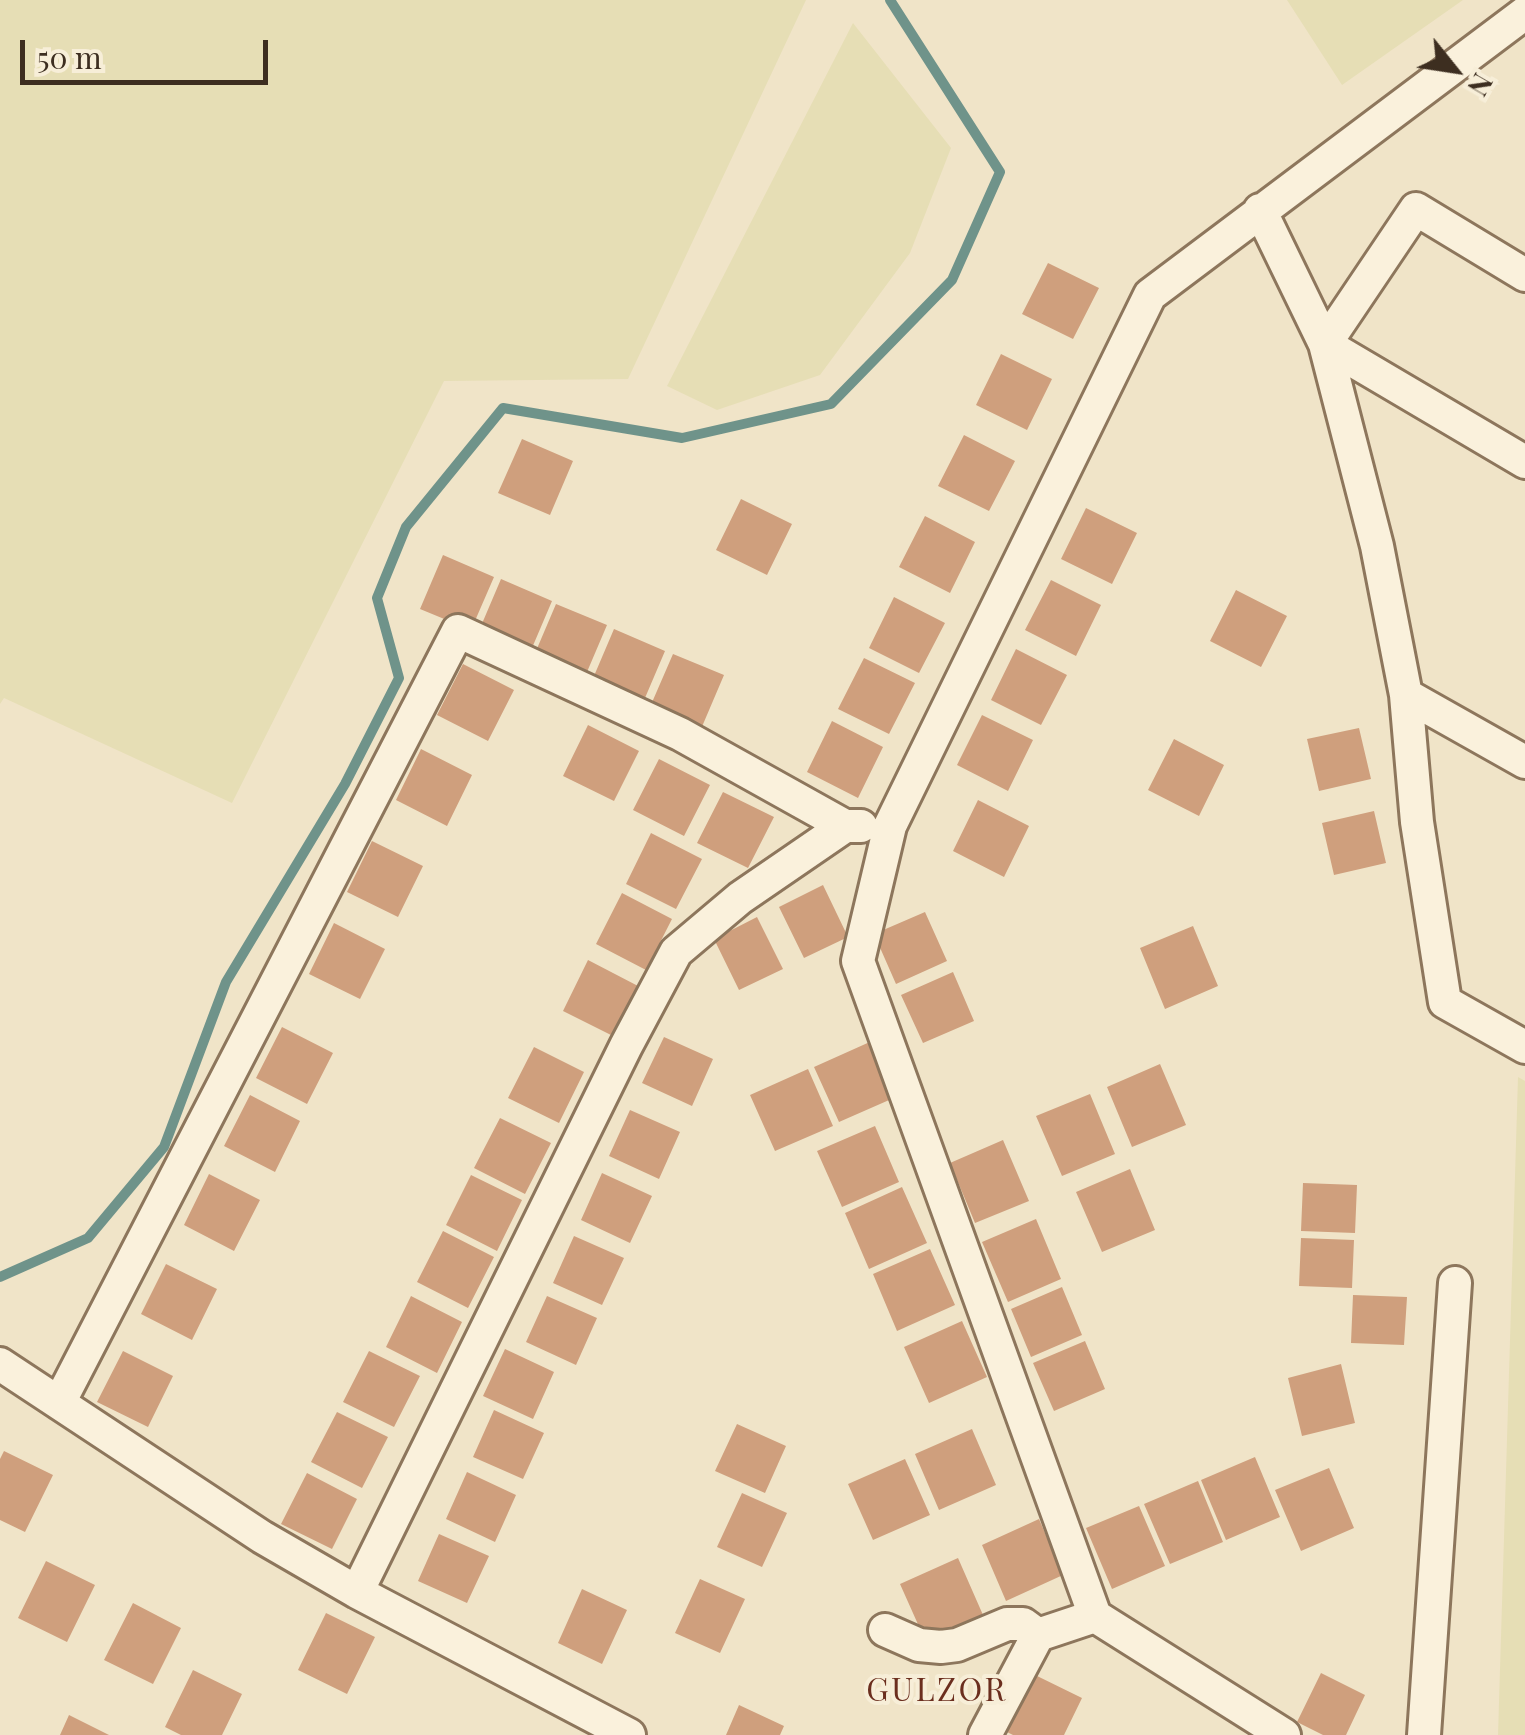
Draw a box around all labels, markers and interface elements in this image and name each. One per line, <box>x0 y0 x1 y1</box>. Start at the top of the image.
scale bar <box>25 20 272 82</box>
north arrow <box>1405 20 1505 120</box>
text: 50 m <box>37 37 102 77</box>
text: N <box>1460 67 1502 103</box>
district label: GULZOR <box>866 1672 1008 1710</box>

